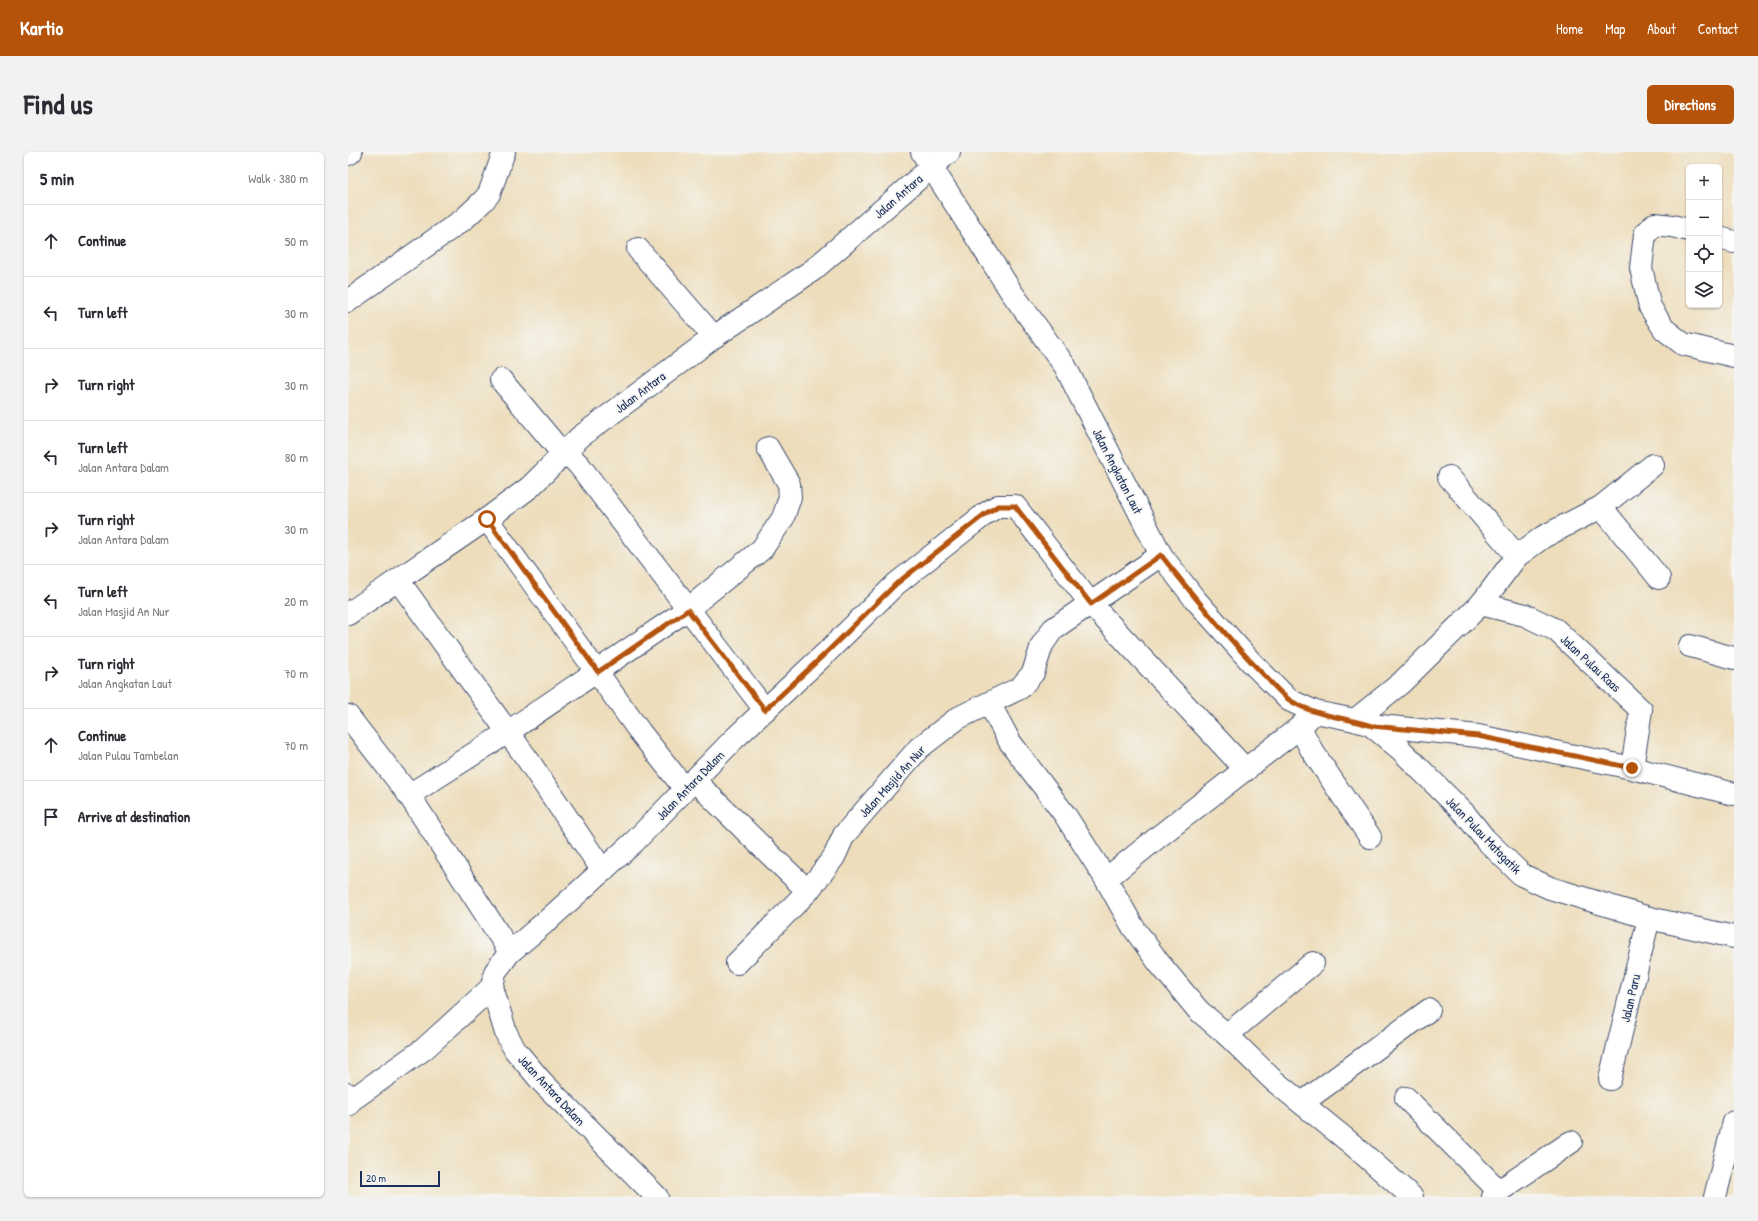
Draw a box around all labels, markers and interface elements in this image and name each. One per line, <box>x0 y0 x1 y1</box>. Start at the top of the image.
text: Kartio <box>20 15 63 41</box>
text: Home <box>1556 19 1583 38</box>
text: Map <box>1605 19 1625 38</box>
text: About <box>1647 19 1676 38</box>
text: Contact <box>1698 19 1738 38</box>
text: Find us <box>24 85 93 123</box>
button: Directions <box>1647 85 1734 124</box>
map controls <box>1686 164 1722 308</box>
button: + <box>1686 164 1722 200</box>
text: 5 min <box>40 167 74 190</box>
text: Walk · 380 m <box>248 169 308 187</box>
street label: Jalan Antara <box>870 170 926 222</box>
button: − <box>1686 200 1722 236</box>
icon: ahead <box>40 230 62 252</box>
text: Continue <box>78 230 126 251</box>
text: 50 m <box>285 232 308 250</box>
button: locate <box>1686 236 1722 272</box>
button: layers <box>1686 272 1722 308</box>
icon: left <box>40 302 62 324</box>
text: Turn left <box>78 302 128 323</box>
text: 30 m <box>285 304 308 322</box>
street label: Jalan Antara <box>611 367 669 417</box>
icon: right <box>40 374 62 396</box>
text: Turn right <box>78 374 134 395</box>
text: 30 m <box>285 376 308 394</box>
street label: Jalan Angkatan Laut <box>1089 425 1148 517</box>
text: Turn left <box>78 437 128 458</box>
icon: left <box>40 446 62 468</box>
text: 80 m <box>285 448 308 466</box>
text: Jalan Antara Dalam <box>78 458 169 476</box>
text: Turn right <box>78 509 134 530</box>
route start <box>478 510 496 528</box>
icon: right <box>40 518 62 540</box>
text: 30 m <box>285 520 308 538</box>
text: Jalan Antara Dalam <box>78 530 169 548</box>
text: Turn left <box>78 581 128 602</box>
icon: left <box>40 590 62 612</box>
text: 20 m <box>284 592 308 610</box>
text: Jalan Masjid An Nur <box>78 602 170 620</box>
street label: Jalan Pulau Raas <box>1557 630 1625 696</box>
text: Turn right <box>78 653 134 674</box>
icon: right <box>40 662 62 684</box>
text: 70 m <box>284 664 308 682</box>
text: Jalan Angkatan Laut <box>78 674 172 692</box>
text: Continue <box>78 725 126 746</box>
icon: ahead <box>40 734 62 756</box>
text: 70 m <box>284 736 308 754</box>
street label: Jalan Masjid An Nur <box>855 741 929 821</box>
text: Jalan Pulau Tambelan <box>78 746 179 764</box>
street label: Jalan Antara Dalam <box>652 746 728 824</box>
route end <box>1623 759 1641 777</box>
street label: Jalan Pulau Matagatik <box>1442 792 1526 878</box>
icon: arrive <box>40 806 62 828</box>
text: Arrive at destination <box>78 806 190 827</box>
street label: Jalan Paru <box>1616 972 1644 1024</box>
street label: Jalan Antara Dalam <box>514 1051 590 1129</box>
scale bar <box>360 1169 440 1188</box>
text: 20 m <box>366 1171 386 1185</box>

